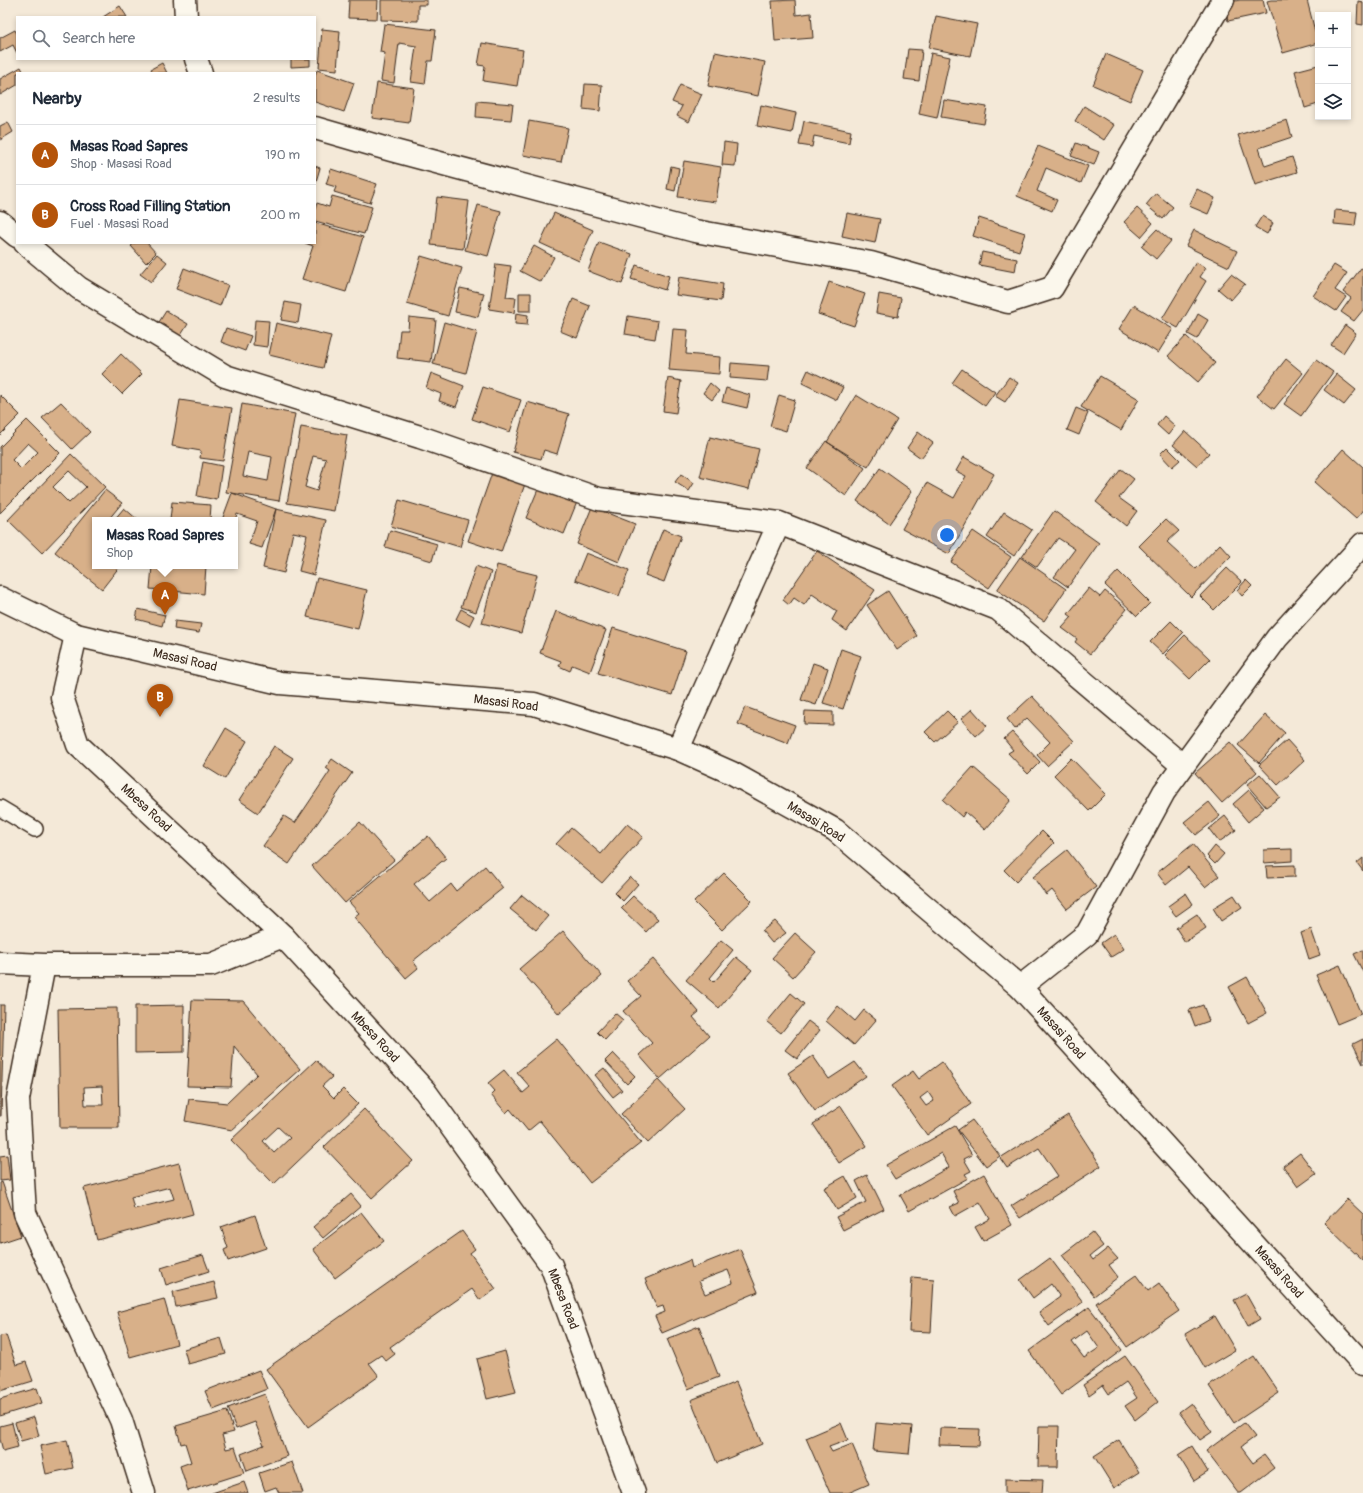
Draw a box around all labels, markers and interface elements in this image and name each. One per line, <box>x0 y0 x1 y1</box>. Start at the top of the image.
map controls <box>1315 12 1351 120</box>
button: + <box>1315 12 1351 48</box>
search box <box>16 16 316 60</box>
icon: search <box>30 27 52 49</box>
text: Search here <box>62 29 135 48</box>
button: − <box>1315 48 1351 84</box>
button: layers <box>1315 84 1351 120</box>
text: Nearby <box>32 88 81 109</box>
text: 2 results <box>253 90 300 106</box>
text: Masas Road Sapres <box>70 137 188 156</box>
text: A <box>41 147 49 163</box>
text: 190 m <box>265 147 300 163</box>
text: Shop · Masasi Road <box>70 156 172 172</box>
text: Cross Road Filling Station <box>70 197 230 216</box>
text: B <box>41 207 49 223</box>
text: 200 m <box>261 207 300 223</box>
text: Fuel · Masasi Road <box>70 216 169 232</box>
popup <box>92 517 238 569</box>
your location <box>937 525 957 545</box>
text: Masas Road Sapres <box>106 526 224 545</box>
text: Shop <box>106 545 133 561</box>
pin: A <box>152 582 178 615</box>
street label: Masasi Road <box>151 645 219 675</box>
pin: B <box>147 684 173 717</box>
street label: Masasi Road <box>473 691 539 715</box>
street label: Mbesa Road <box>117 780 175 836</box>
street label: Masasi Road <box>784 798 848 846</box>
street label: Masasi Road <box>1033 1003 1089 1063</box>
street label: Mbesa Road <box>347 1008 403 1066</box>
street label: Masasi Road <box>1251 1242 1307 1302</box>
street label: Mbesa Road <box>544 1266 582 1332</box>

